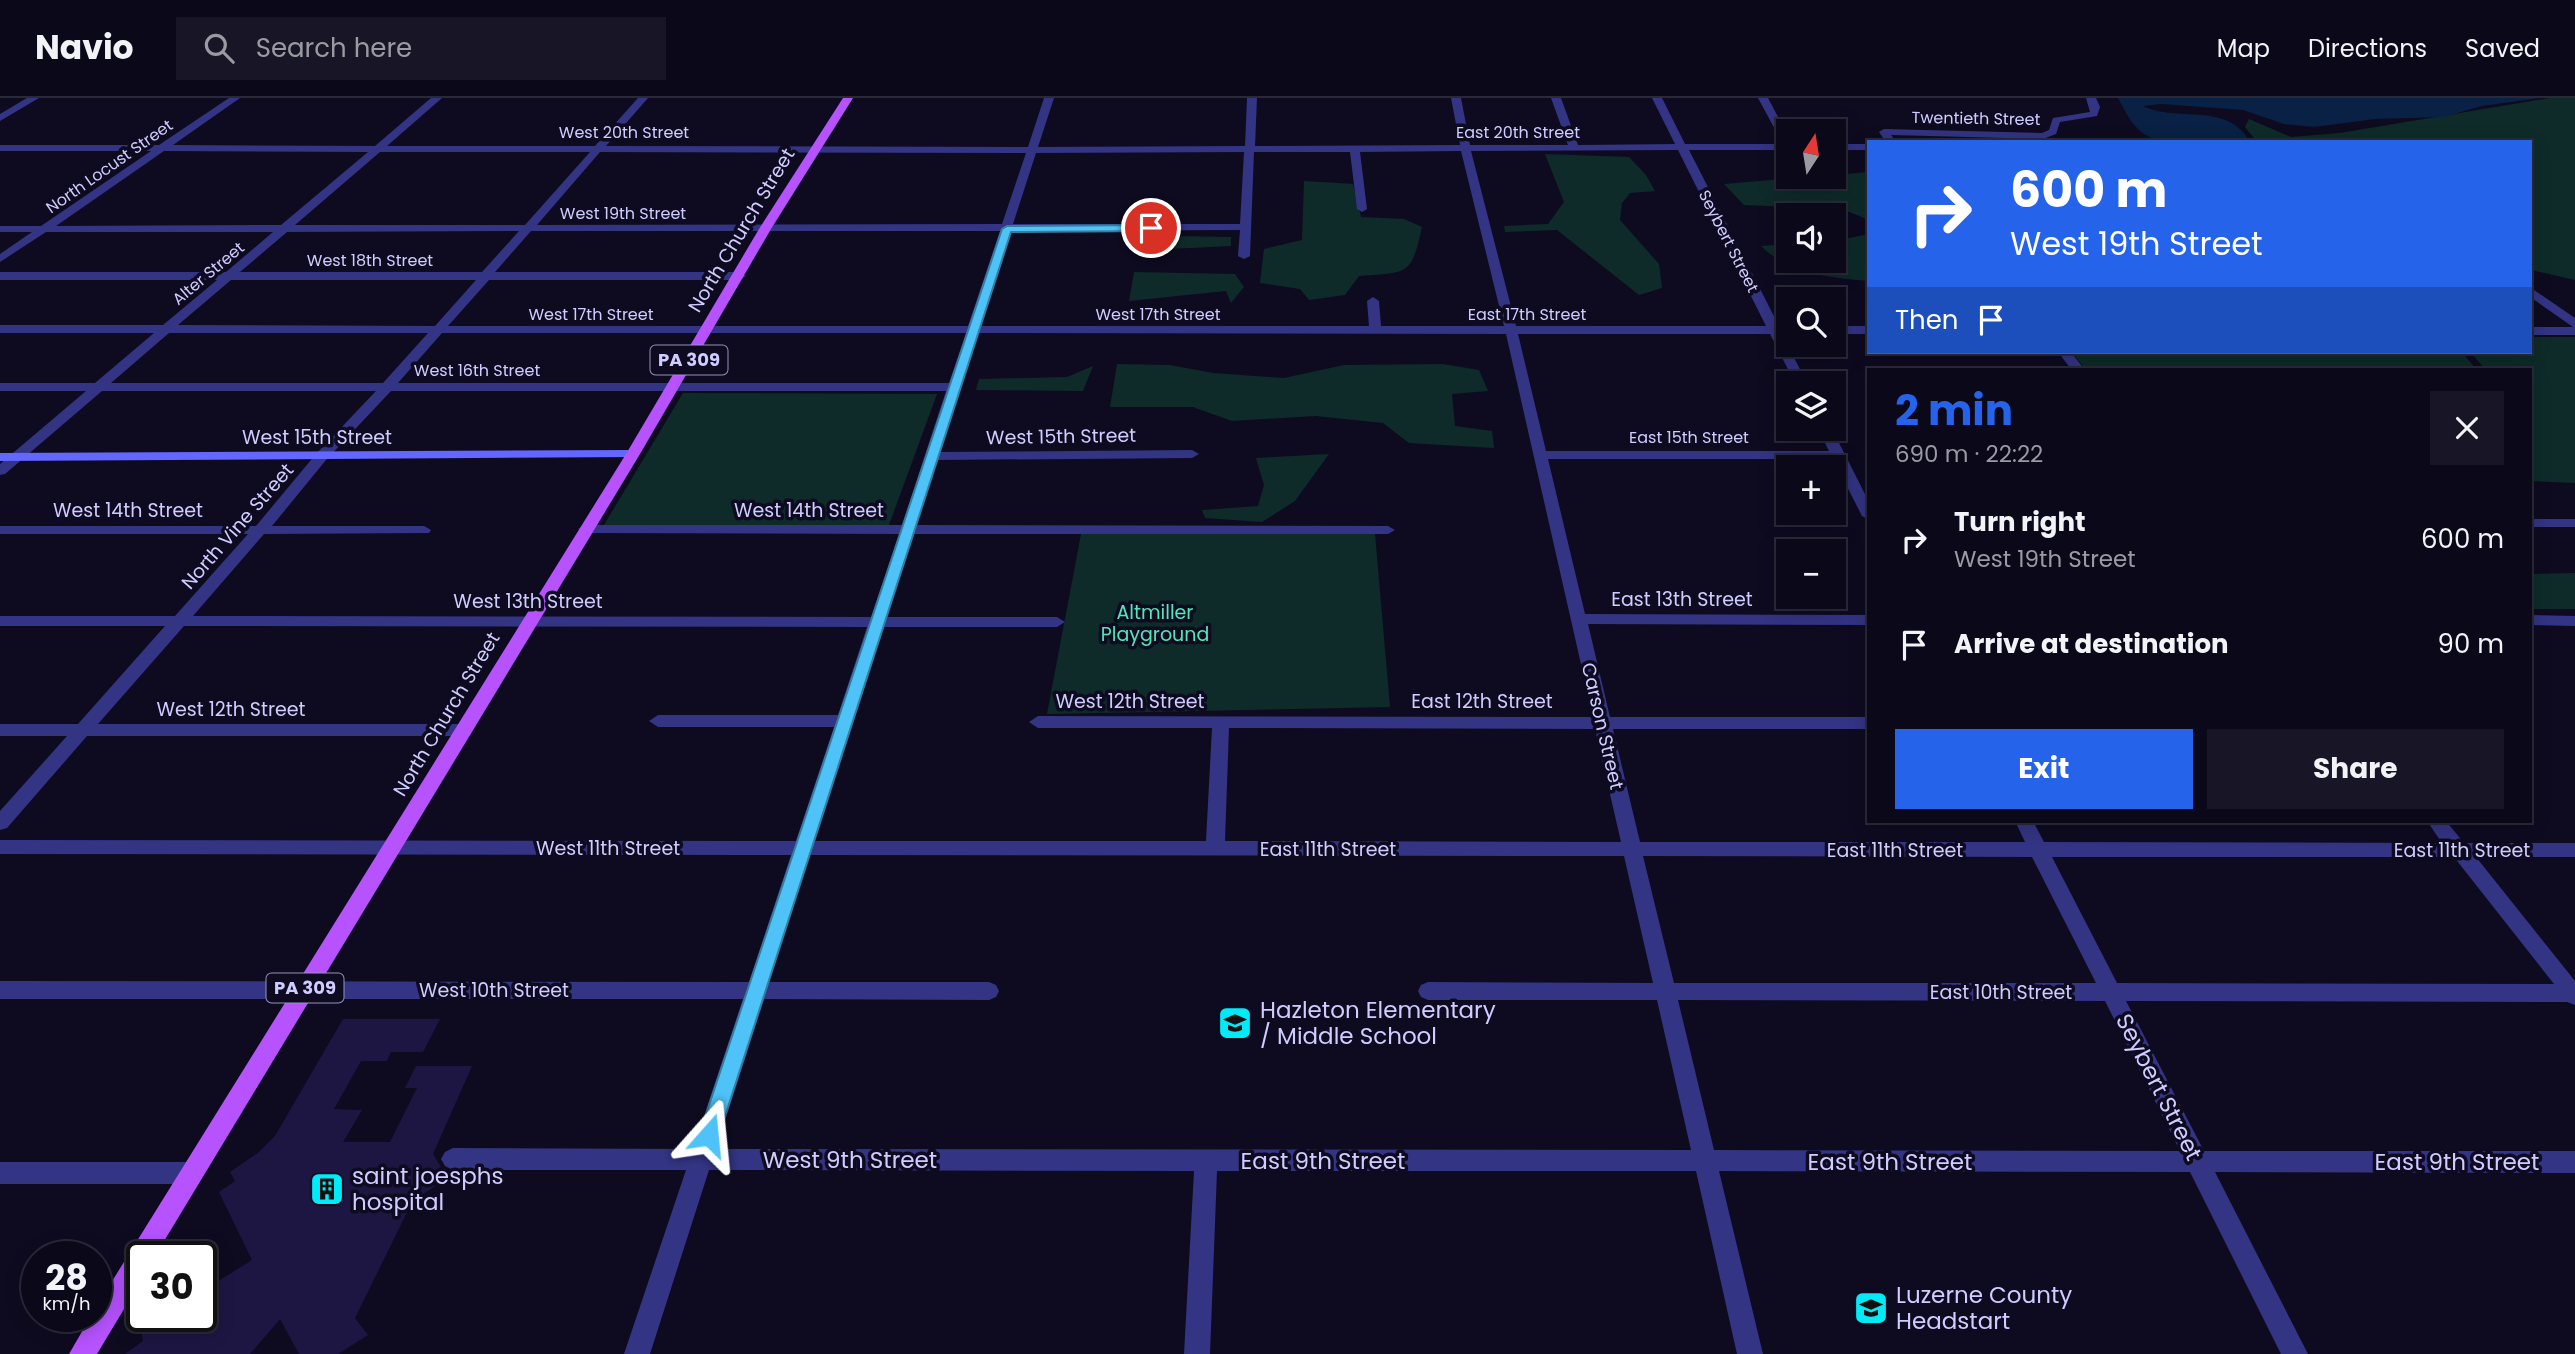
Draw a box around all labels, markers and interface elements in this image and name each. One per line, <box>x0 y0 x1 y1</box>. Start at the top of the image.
search box <box>176 17 666 80</box>
text: Navio <box>35 24 134 71</box>
icon: search <box>200 29 238 67</box>
text: Search here <box>256 30 412 66</box>
text: Map <box>2217 32 2270 65</box>
text: Directions <box>2308 32 2427 65</box>
text: Saved <box>2465 32 2540 65</box>
street label: Twentieth Street <box>1911 106 2041 131</box>
street label: North Locust Street <box>41 114 178 219</box>
north arrow <box>1776 119 1846 189</box>
map controls <box>1776 119 1846 609</box>
street label: West 20th Street <box>559 121 689 144</box>
street label: East 20th Street <box>1456 121 1580 144</box>
street label: North Church Street <box>682 143 801 317</box>
text: 600 m <box>2010 156 2167 224</box>
icon: right <box>1895 168 1986 259</box>
street label: Seybert Street <box>1693 186 1764 296</box>
pin <box>1121 198 1181 258</box>
street label: West 19th Street <box>560 202 686 225</box>
button: sound <box>1776 203 1846 273</box>
icon: arrive <box>1132 209 1170 247</box>
text: West 19th Street <box>2010 221 2263 266</box>
street label: Alter Street <box>167 236 249 310</box>
street label: West 18th Street <box>307 249 433 272</box>
button: search <box>1776 287 1846 357</box>
icon: arrive <box>1972 301 2010 339</box>
text: Then <box>1895 302 1958 338</box>
street label: West 17th Street <box>528 303 654 326</box>
street label: West 17th Street <box>1095 303 1221 326</box>
street label: East 17th Street <box>1468 303 1586 326</box>
road number: PA 309 <box>650 346 728 374</box>
street label: West 16th Street <box>414 359 540 382</box>
button: layers <box>1776 371 1846 441</box>
text: 2 min <box>1895 381 2013 440</box>
button: close <box>2430 391 2504 465</box>
street label: West 15th Street <box>986 422 1136 451</box>
street label: West 15th Street <box>242 424 392 451</box>
street label: East 15th Street <box>1629 426 1749 449</box>
text: 690 m · 22:22 <box>1895 438 2043 470</box>
button: + <box>1776 455 1846 525</box>
street label: North Vine Street <box>175 457 300 595</box>
street label: West 14th Street <box>53 497 203 524</box>
street label: West 14th Street <box>734 497 884 524</box>
text: Turn right <box>1954 504 2086 540</box>
icon: right <box>1895 521 1933 559</box>
text: 600 m <box>2421 521 2504 557</box>
button: − <box>1776 539 1846 609</box>
text: West 19th Street <box>1954 543 2136 575</box>
street label: East 13th Street <box>1611 586 1753 613</box>
street label: West 13th Street <box>453 588 603 615</box>
park label: Altmiller Playground <box>1101 599 1209 648</box>
icon: arrive <box>1895 626 1933 664</box>
text: Arrive at destination <box>1954 626 2229 662</box>
text: 90 m <box>2438 626 2504 662</box>
street label: North Church Street <box>387 627 506 801</box>
street label: Carson Street <box>1575 660 1630 792</box>
street label: West 12th Street <box>1055 688 1205 715</box>
street label: East 12th Street <box>1411 688 1553 715</box>
street label: West 12th Street <box>156 696 306 723</box>
button: Exit <box>1895 729 2193 809</box>
button: Share <box>2207 729 2504 809</box>
street label: West 11th Street <box>536 835 680 862</box>
street label: East 11th Street <box>1260 836 1396 863</box>
street label: East 11th Street <box>1827 837 1963 864</box>
street label: East 11th Street <box>2394 837 2530 864</box>
road number: PA 309 <box>266 974 344 1002</box>
street label: West 10th Street <box>419 977 569 1004</box>
street label: East 10th Street <box>1930 979 2072 1006</box>
place label: Hazleton Elementary / Middle School <box>1260 994 1496 1052</box>
school or university icon: Hazleton Elementary / Middle School <box>1216 1004 1254 1042</box>
street label: Seybert Street <box>2108 1008 2210 1166</box>
position arrow <box>672 1098 746 1172</box>
street label: West 9th Street <box>763 1144 937 1176</box>
street label: East 9th Street <box>1241 1145 1405 1177</box>
street label: East 9th Street <box>1808 1146 1972 1178</box>
street label: East 9th Street <box>2375 1146 2539 1178</box>
place label: saint joesphs hospital <box>352 1160 503 1218</box>
building icon: saint joesphs hospital <box>308 1170 346 1208</box>
speed limit sign: 30 <box>126 1241 217 1332</box>
text: 28 <box>45 1253 88 1302</box>
place label: Luzerne County Headstart <box>1896 1279 2072 1337</box>
school or university icon: Luzerne County Headstart <box>1852 1289 1890 1327</box>
text: km/h <box>43 1291 90 1316</box>

